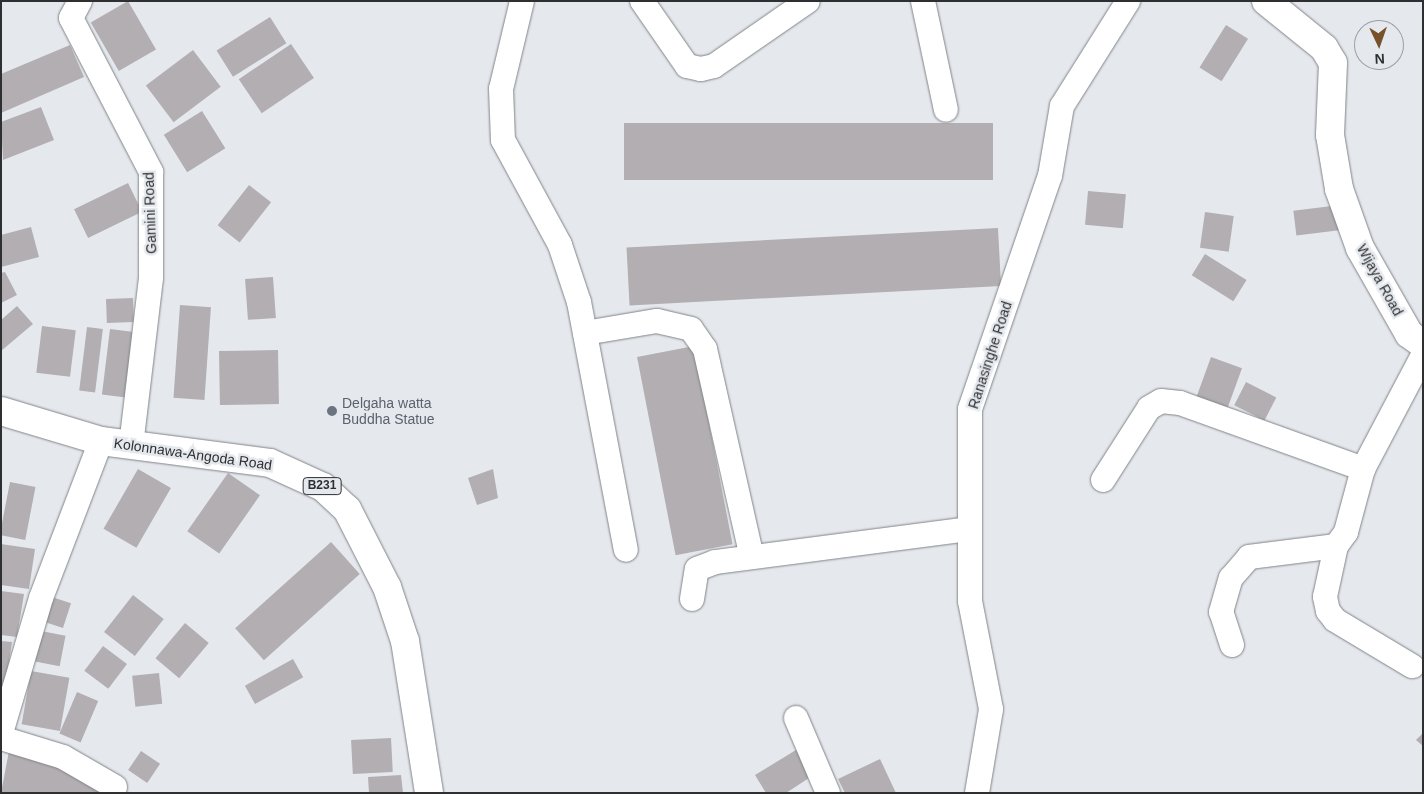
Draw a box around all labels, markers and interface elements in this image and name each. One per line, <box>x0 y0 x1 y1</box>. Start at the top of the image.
north arrow <box>1354 20 1404 70</box>
text: N <box>1374 51 1385 67</box>
street label: Gamini Road <box>140 172 160 254</box>
street label: Wijaya Road <box>1353 241 1407 319</box>
street label: Ranasinghe Road <box>965 299 1015 411</box>
place label: Delgaha watta Buddha Statue <box>342 395 435 428</box>
marker: Delgaha watta Buddha Statue <box>326 405 338 417</box>
street label: Kolonnawa-Angoda Road <box>113 435 273 473</box>
road number: B231 <box>302 476 342 496</box>

